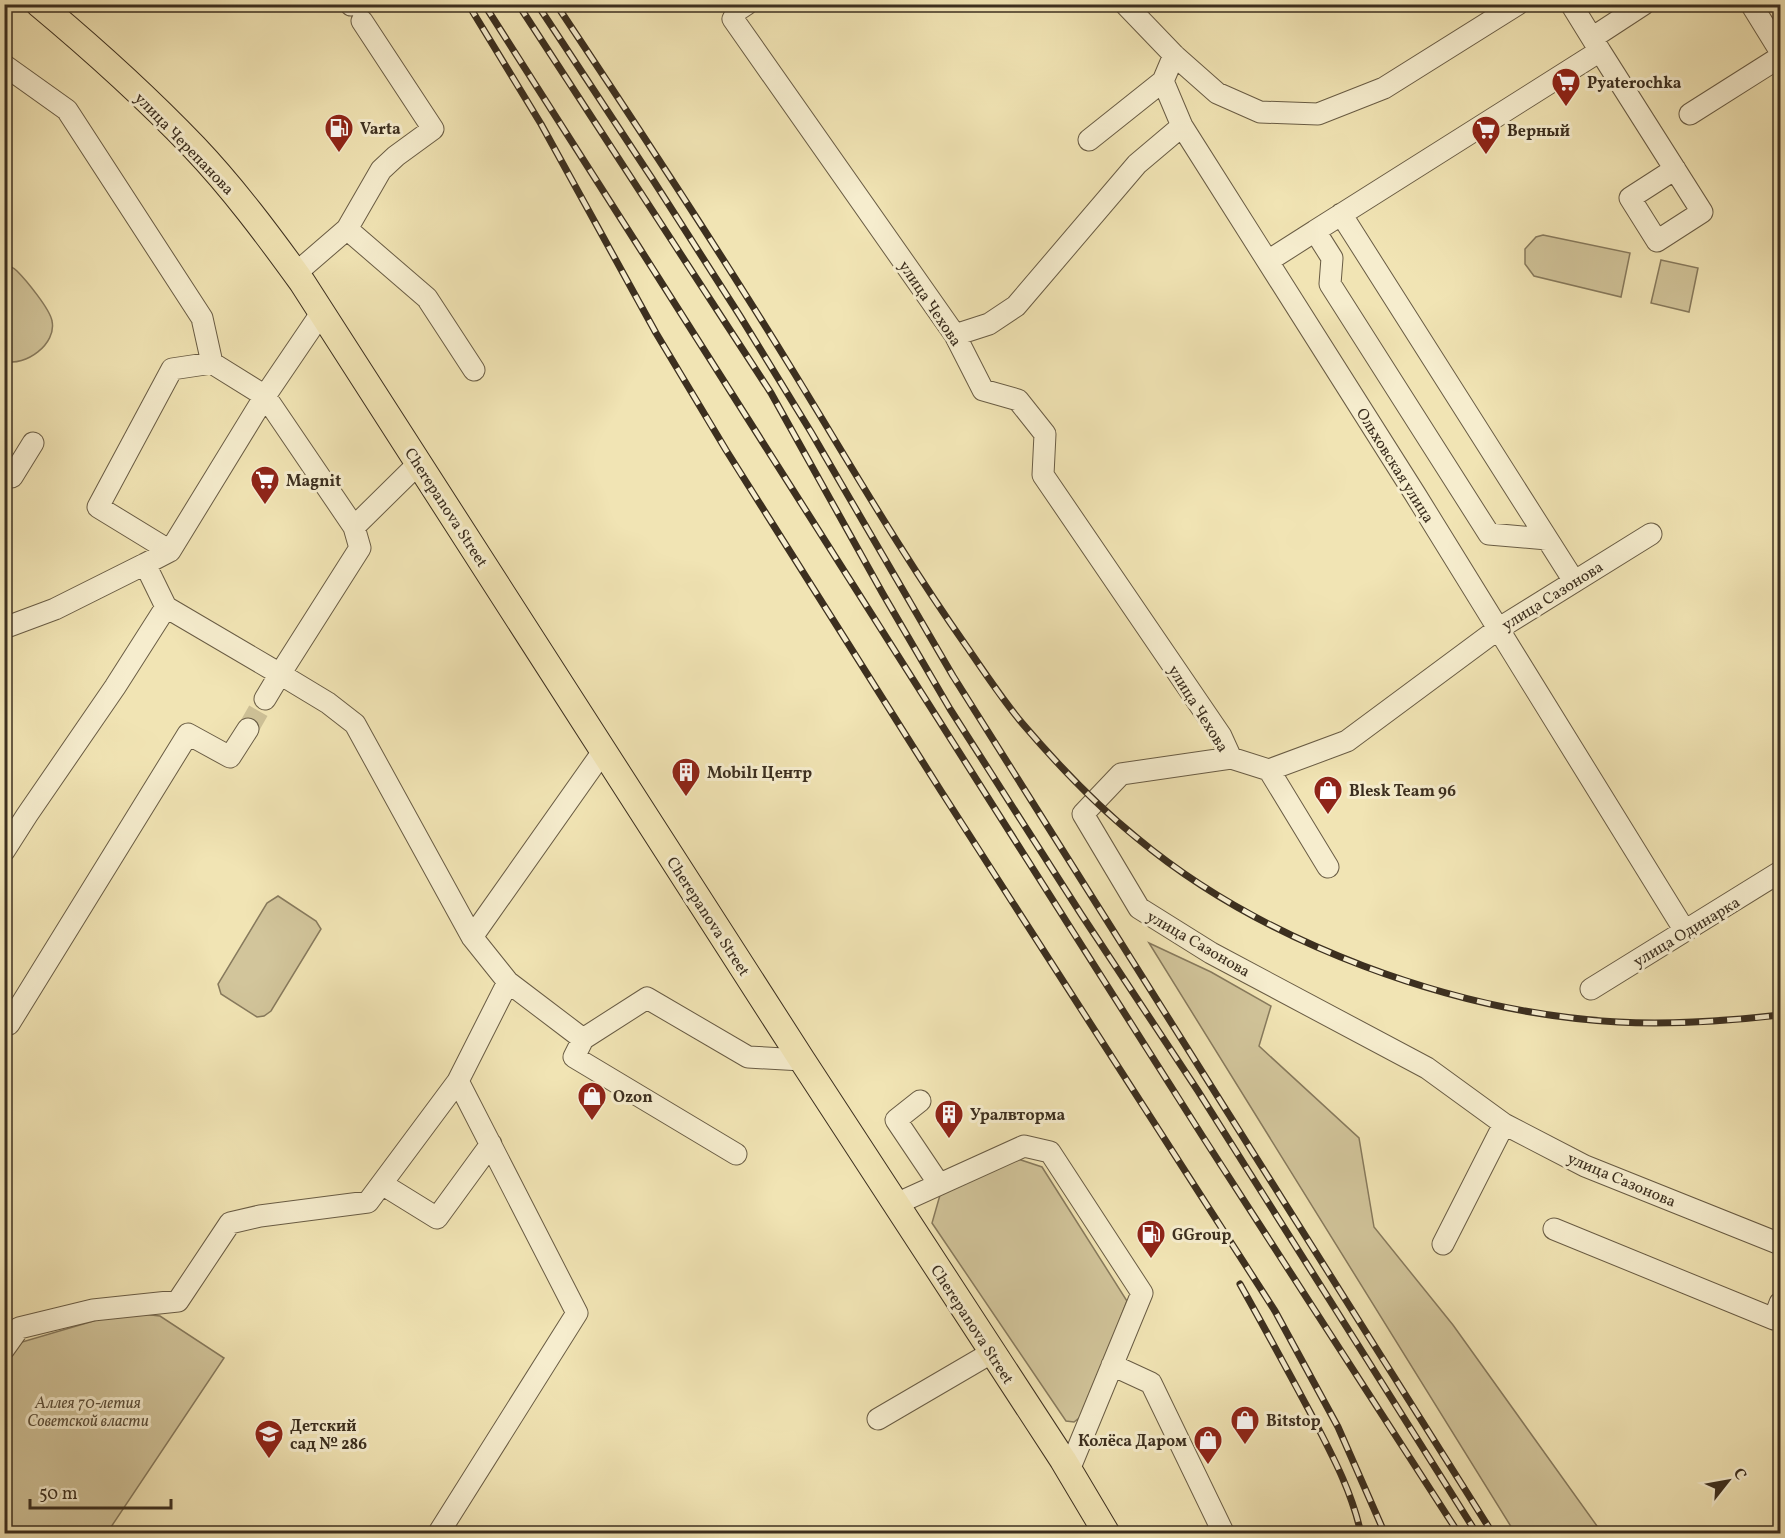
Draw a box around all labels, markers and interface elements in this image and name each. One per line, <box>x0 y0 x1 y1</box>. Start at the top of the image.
supermarket icon: Pyaterochka <box>1550 66 1582 108</box>
place label: Pyaterochka <box>1587 73 1682 95</box>
street label: улица Черепанова <box>129 88 238 201</box>
fuel station icon: Varta <box>323 112 355 154</box>
supermarket icon: Верный <box>1470 114 1502 156</box>
place label: Varta <box>360 119 401 141</box>
place label: Верный <box>1507 121 1570 143</box>
street label: улица Чехова <box>893 257 966 351</box>
street label: Ольховская улица <box>1350 404 1439 528</box>
street label: Cherepanova Street <box>398 444 492 572</box>
supermarket icon: Magnit <box>249 464 281 506</box>
place label: Magnit <box>286 471 341 493</box>
street label: улица Сазонова <box>1498 557 1608 637</box>
street label: улица Чехова <box>1162 661 1233 757</box>
building icon: Mobil1 Центр <box>670 756 702 798</box>
place label: Mobil1 Центр <box>707 763 812 785</box>
shop icon: Blesk Team 96 <box>1312 774 1344 816</box>
place label: Blesk Team 96 <box>1349 781 1456 803</box>
street label: Cherepanova Street <box>660 853 754 981</box>
street label: улица Одинарка <box>1629 892 1745 973</box>
street label: улица Сазонова <box>1142 906 1254 983</box>
shop icon: Ozon <box>576 1080 608 1122</box>
place label: Ozon <box>613 1087 653 1109</box>
building icon: Уралвторма <box>933 1098 965 1140</box>
place label: Уралвторма <box>970 1105 1065 1127</box>
street label: улица Сазонова <box>1564 1148 1679 1214</box>
fuel station icon: GGroup <box>1135 1218 1167 1260</box>
place label: GGroup <box>1172 1225 1231 1247</box>
street label: Cherepanova Street <box>924 1261 1018 1389</box>
park label: Аллея 70-летия Советской власти <box>27 1393 149 1433</box>
shop icon: Bitstop <box>1229 1404 1261 1446</box>
place label: Bitstop <box>1266 1411 1321 1433</box>
place label: Детский сад № 286 <box>290 1416 367 1456</box>
school or university icon: Детский сад № 286 <box>253 1418 285 1460</box>
shop icon: Колёса Даром <box>1192 1424 1224 1466</box>
place label: Колёса Даром <box>1078 1431 1187 1453</box>
north arrow <box>1698 1451 1758 1511</box>
text: С <box>1727 1464 1751 1484</box>
scale bar <box>30 1472 171 1510</box>
text: 50 m <box>39 1482 78 1507</box>

